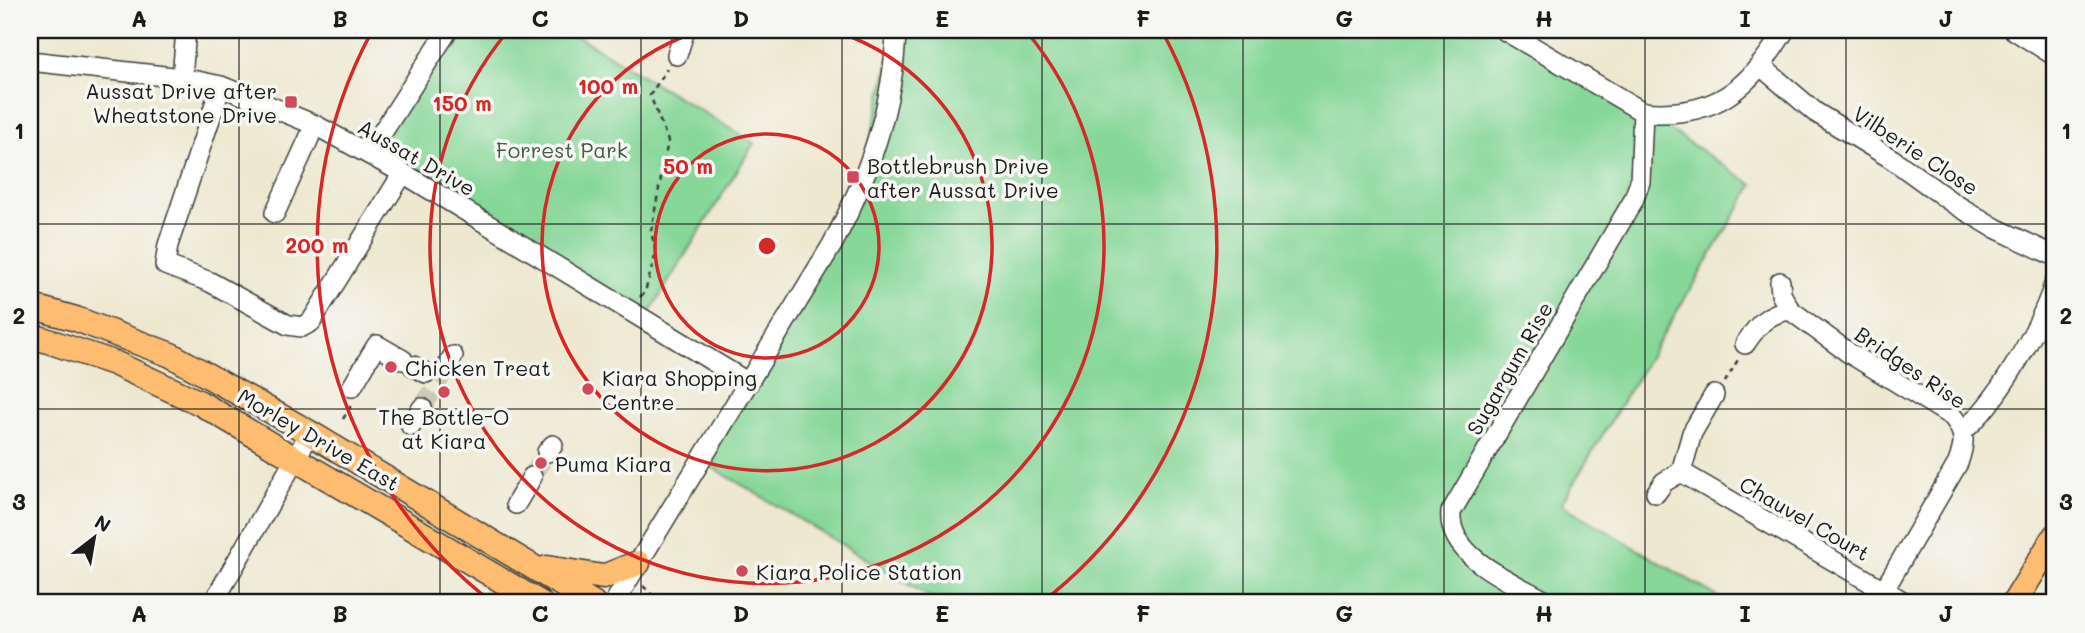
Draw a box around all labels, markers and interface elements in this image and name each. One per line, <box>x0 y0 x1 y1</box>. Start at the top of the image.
text: A <box>131 3 147 33</box>
text: B <box>332 3 348 33</box>
text: C <box>531 3 549 33</box>
text: D <box>733 3 749 33</box>
text: E <box>935 3 949 33</box>
text: F <box>1136 3 1150 33</box>
text: G <box>1335 3 1353 33</box>
text: H <box>1535 3 1553 33</box>
text: I <box>1739 3 1751 33</box>
text: J <box>1938 3 1954 33</box>
text: 100 m <box>578 72 638 99</box>
place label: Aussat Drive after Wheatstone Drive <box>85 77 277 128</box>
text: 150 m <box>432 89 492 116</box>
marker: Aussat Drive after Wheatstone Drive <box>283 94 299 110</box>
street label: Vilberie Close <box>1848 99 1984 201</box>
street label: Aussat Drive <box>354 113 480 201</box>
text: 1 <box>14 115 24 145</box>
text: 1 <box>2061 115 2071 145</box>
park label: Forrest Park <box>496 136 628 163</box>
text: 50 m <box>663 152 713 179</box>
place label: Bottlebrush Drive after Aussat Drive <box>867 152 1059 203</box>
marker: Bottlebrush Drive after Aussat Drive <box>845 169 861 185</box>
text: 200 m <box>286 231 348 258</box>
centre of rings <box>755 234 779 258</box>
street label: Sugargum Rise <box>1460 297 1558 439</box>
text: 2 <box>13 300 25 330</box>
text: 2 <box>2060 300 2072 330</box>
street label: Bridges Rise <box>1850 320 1972 414</box>
place label: Chicken Treat <box>405 354 551 381</box>
marker: Chicken Treat <box>383 359 399 375</box>
place label: Kiara Shopping Centre <box>602 364 757 415</box>
marker: Kiara Shopping Centre <box>580 381 596 397</box>
street label: Morley Drive East <box>233 382 405 496</box>
marker: The Bottle-O at Kiara <box>436 384 452 400</box>
place label: The Bottle-O at Kiara <box>379 403 510 454</box>
place label: Puma Kiara <box>555 450 672 477</box>
marker: Puma Kiara <box>533 455 549 471</box>
street label: Chauvel Court <box>1735 470 1875 566</box>
text: 3 <box>12 486 26 516</box>
text: 3 <box>2059 486 2073 516</box>
north arrow <box>60 504 130 574</box>
text: N <box>90 509 116 537</box>
place label: Kiara Police Station <box>756 558 962 585</box>
marker: Kiara Police Station <box>734 563 750 579</box>
text: A <box>131 598 147 628</box>
text: B <box>332 598 348 628</box>
text: C <box>531 598 549 628</box>
text: D <box>733 598 749 628</box>
text: E <box>935 598 949 628</box>
text: F <box>1136 598 1150 628</box>
text: G <box>1335 598 1353 628</box>
text: H <box>1535 598 1553 628</box>
text: I <box>1739 598 1751 628</box>
text: J <box>1938 598 1954 628</box>

